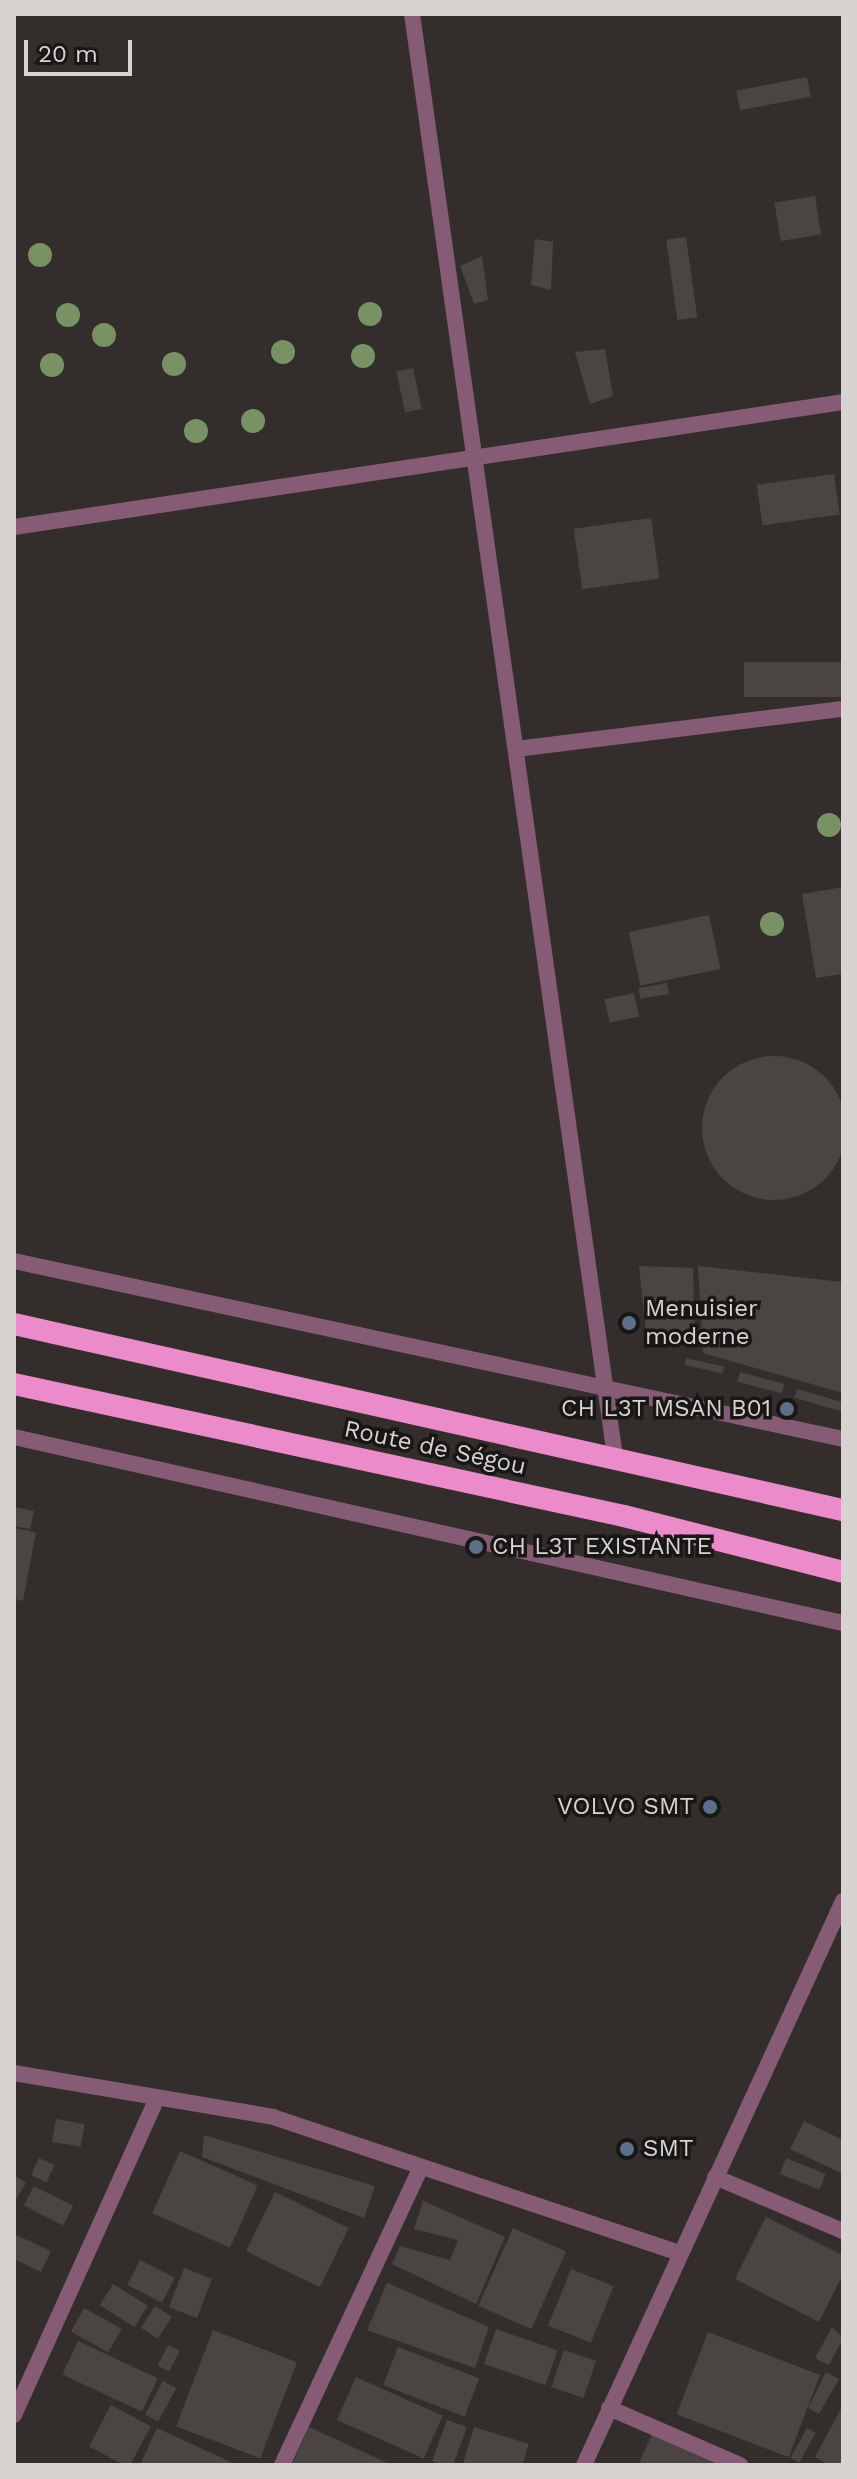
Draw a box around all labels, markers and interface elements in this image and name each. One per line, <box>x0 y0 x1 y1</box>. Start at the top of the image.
scale bar <box>28 24 136 74</box>
text: 20 m <box>38 40 98 68</box>
place label: Menuisier moderne <box>645 1295 758 1351</box>
marker: Menuisier moderne <box>620 1314 638 1332</box>
place label: CH L3T MSAN B01 <box>560 1395 771 1423</box>
marker: CH L3T MSAN B01 <box>778 1400 796 1418</box>
street label: Route de Ségou <box>341 1415 529 1481</box>
place label: CH L3T EXISTANTE <box>492 1533 712 1561</box>
marker: CH L3T EXISTANTE <box>467 1538 485 1556</box>
place label: VOLVO SMT <box>557 1793 694 1821</box>
marker: VOLVO SMT <box>701 1798 719 1816</box>
place label: SMT <box>643 2135 693 2163</box>
marker: SMT <box>618 2140 636 2158</box>

